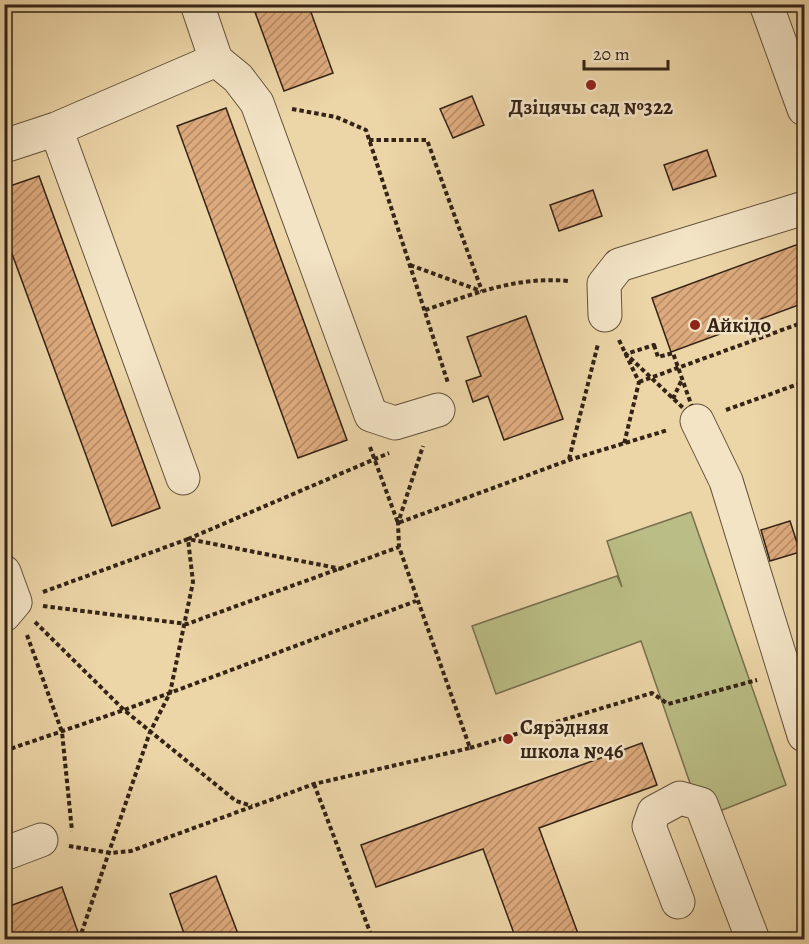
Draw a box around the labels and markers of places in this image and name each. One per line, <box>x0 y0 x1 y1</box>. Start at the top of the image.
marker: Дзіцячы сад №322 <box>584 78 598 92</box>
place label: Дзіцячы сад №322 <box>509 93 673 121</box>
place label: Айкідо <box>706 311 771 339</box>
marker: Айкідо <box>688 318 702 332</box>
place label: Сярэдняя школа №46 <box>520 713 624 765</box>
marker: Сярэдняя школа №46 <box>501 732 515 746</box>

